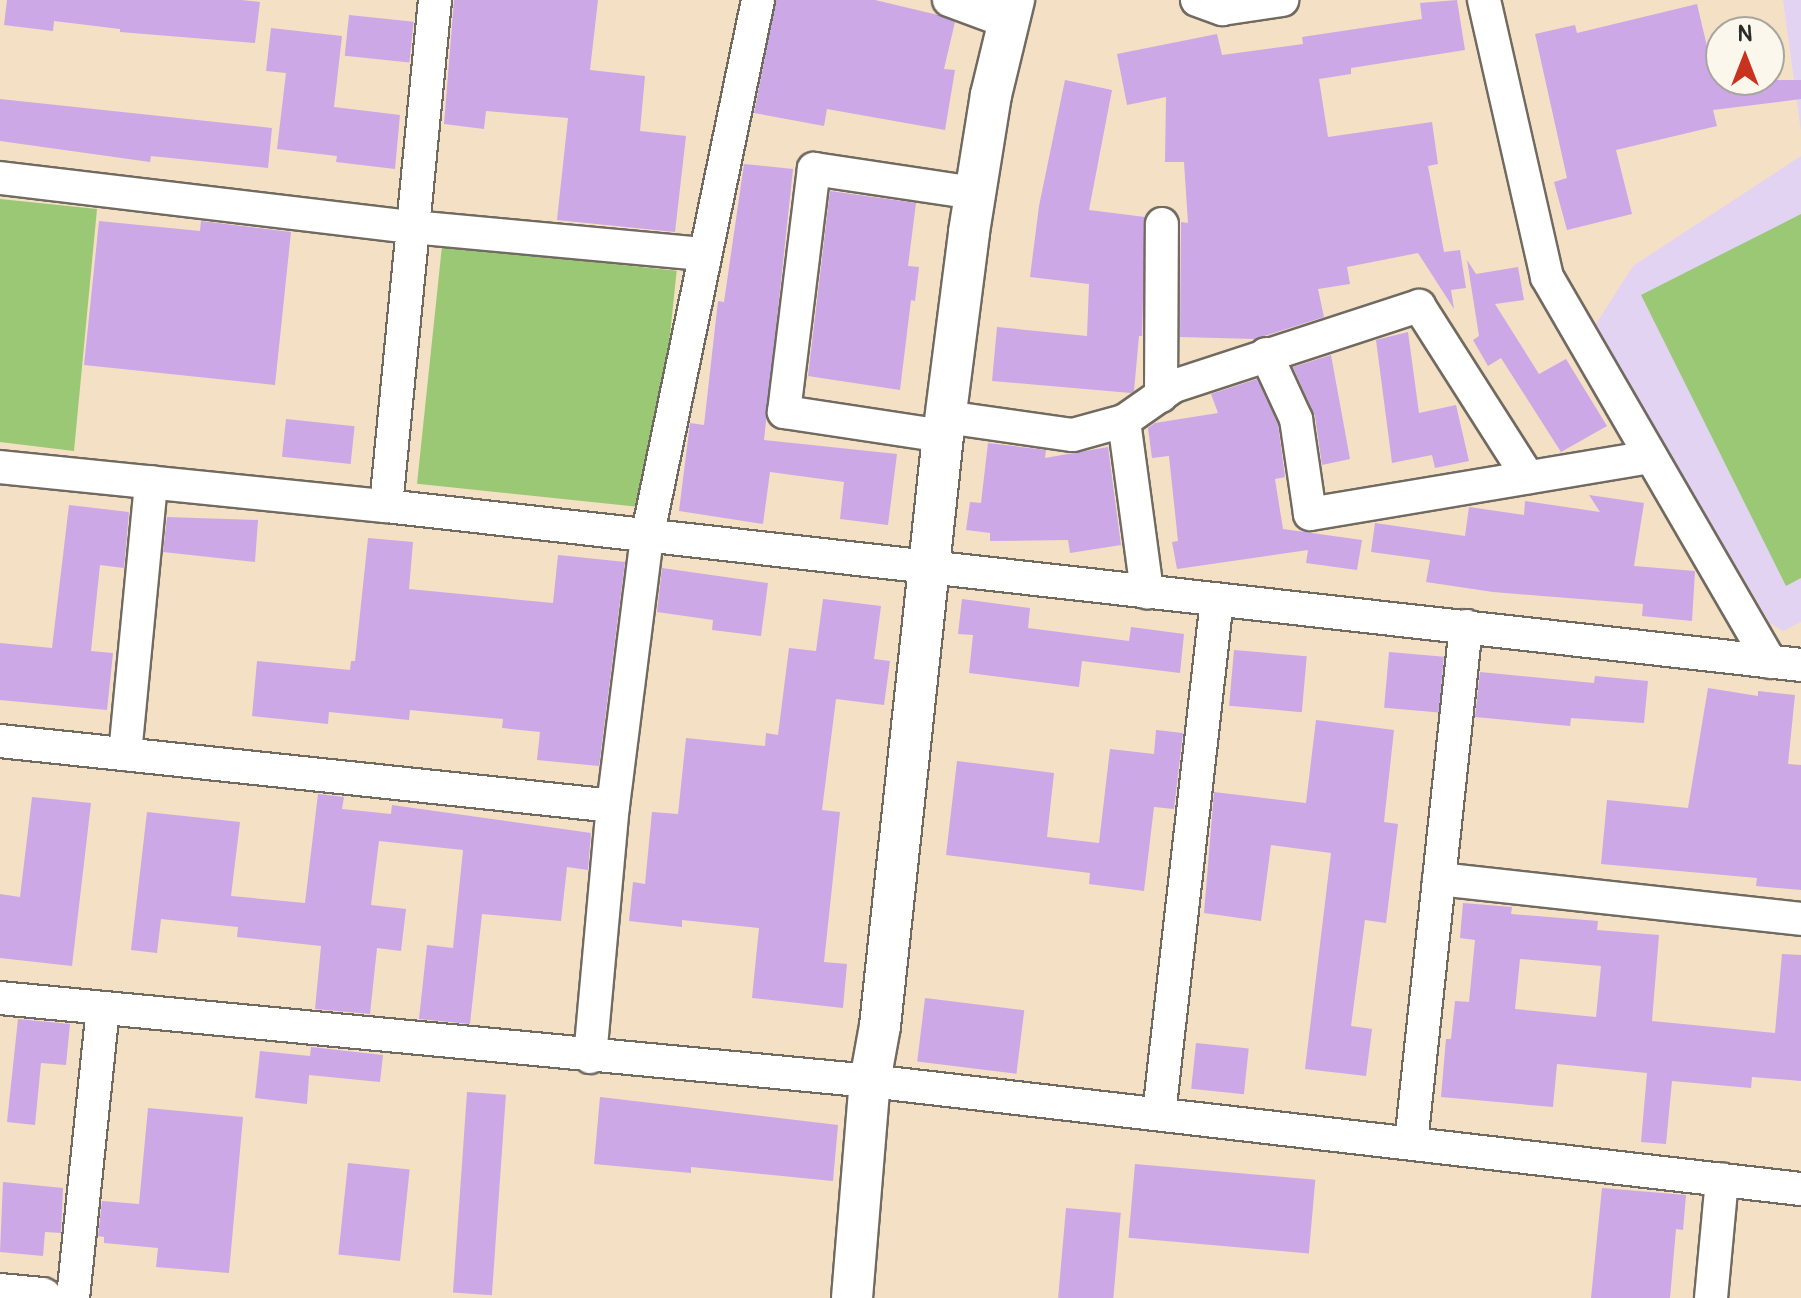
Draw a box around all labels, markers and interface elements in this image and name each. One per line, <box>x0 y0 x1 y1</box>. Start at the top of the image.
north arrow <box>1705 16 1785 96</box>
text: N <box>1738 20 1752 48</box>

